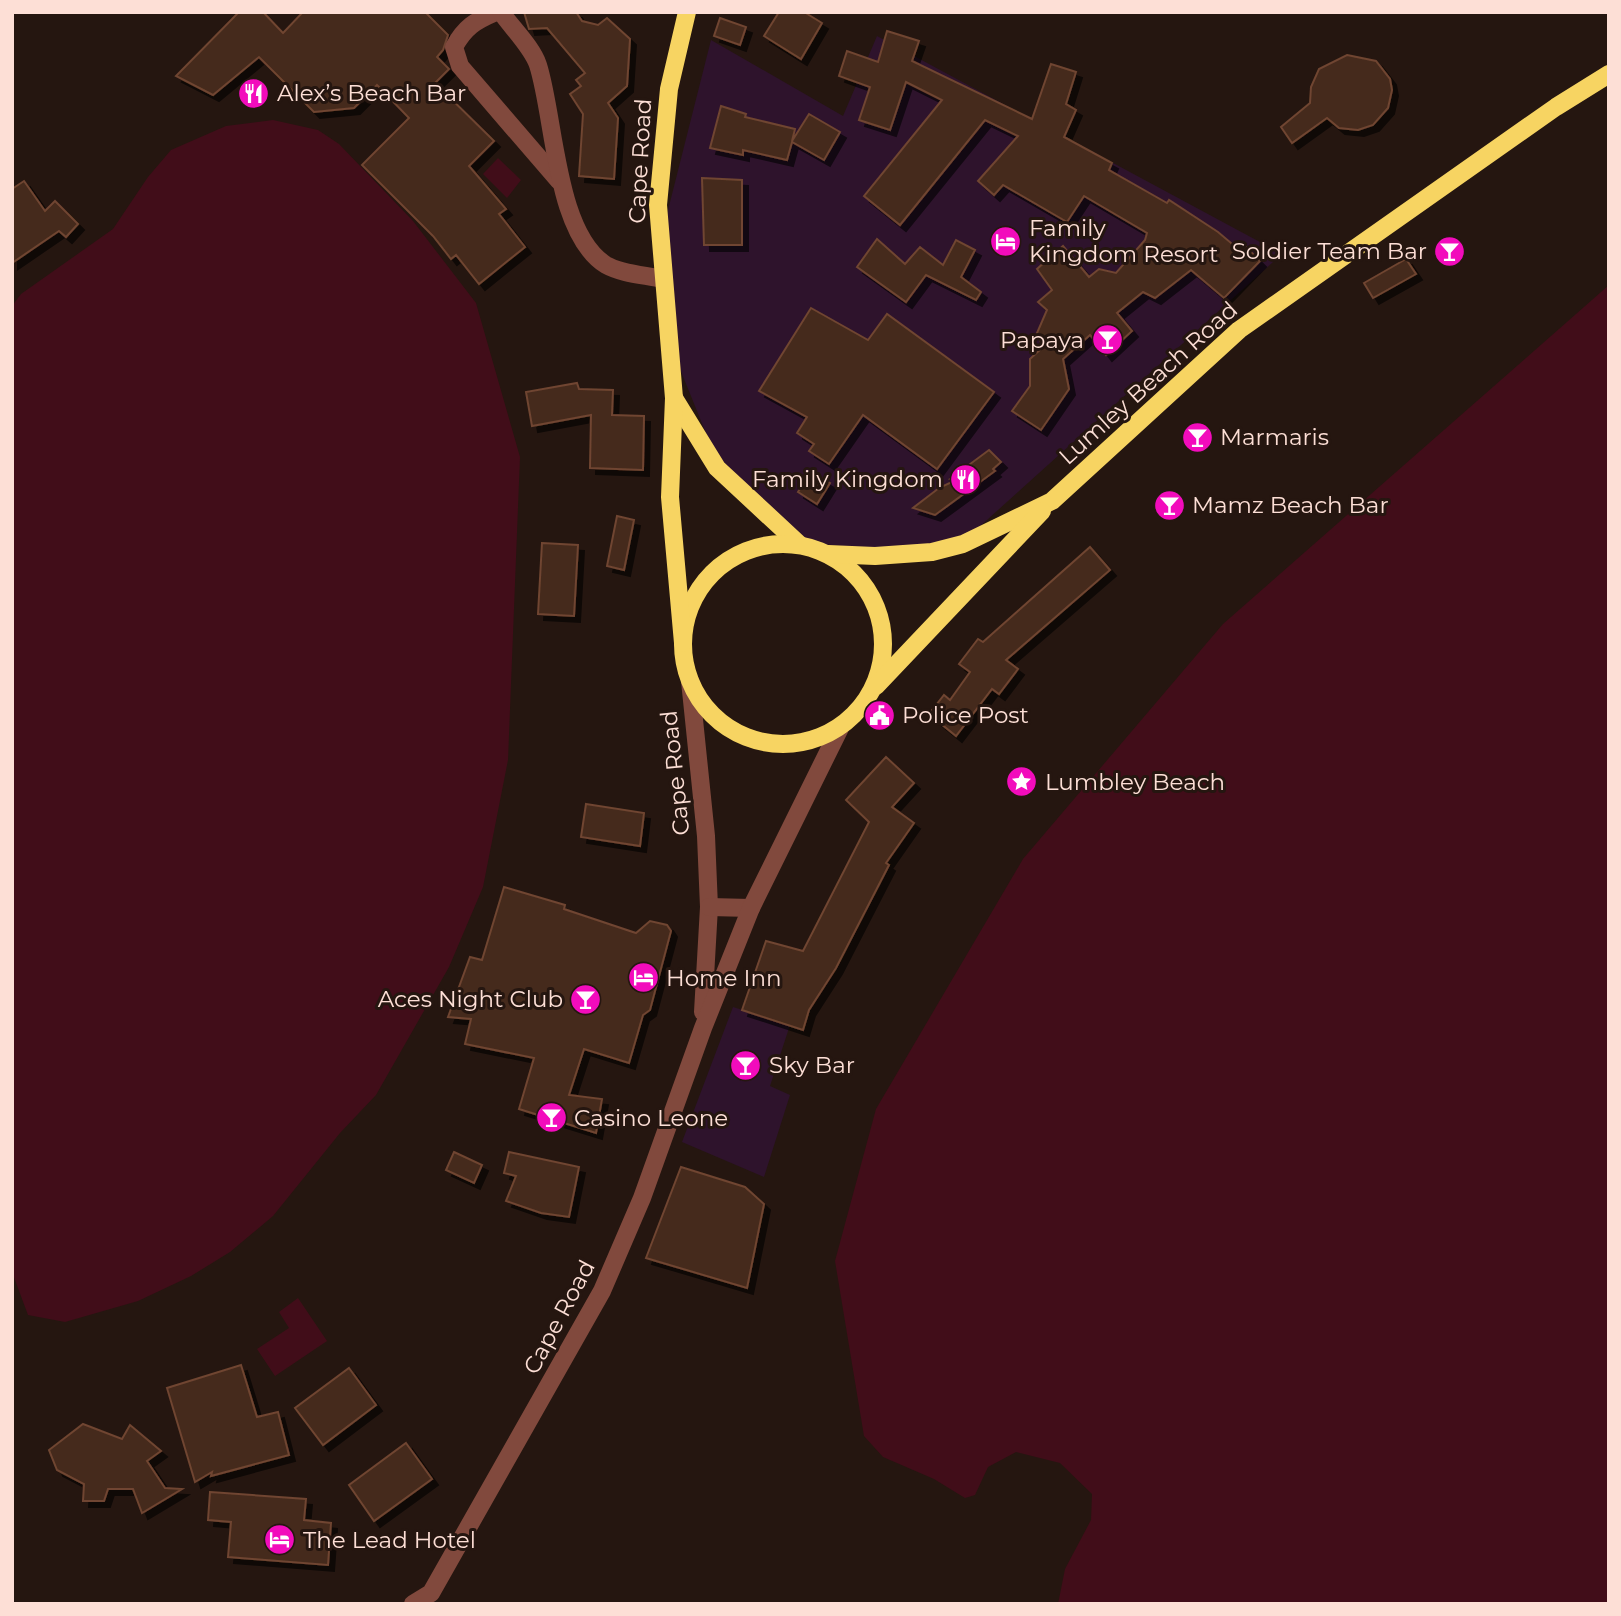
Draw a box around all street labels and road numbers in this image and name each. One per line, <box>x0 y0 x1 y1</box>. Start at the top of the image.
street label: Cape Road <box>623 98 657 224</box>
street label: Lumley Beach Road <box>1053 295 1243 471</box>
street label: Cape Road <box>655 709 695 837</box>
street label: Cape Road <box>517 1255 601 1379</box>

